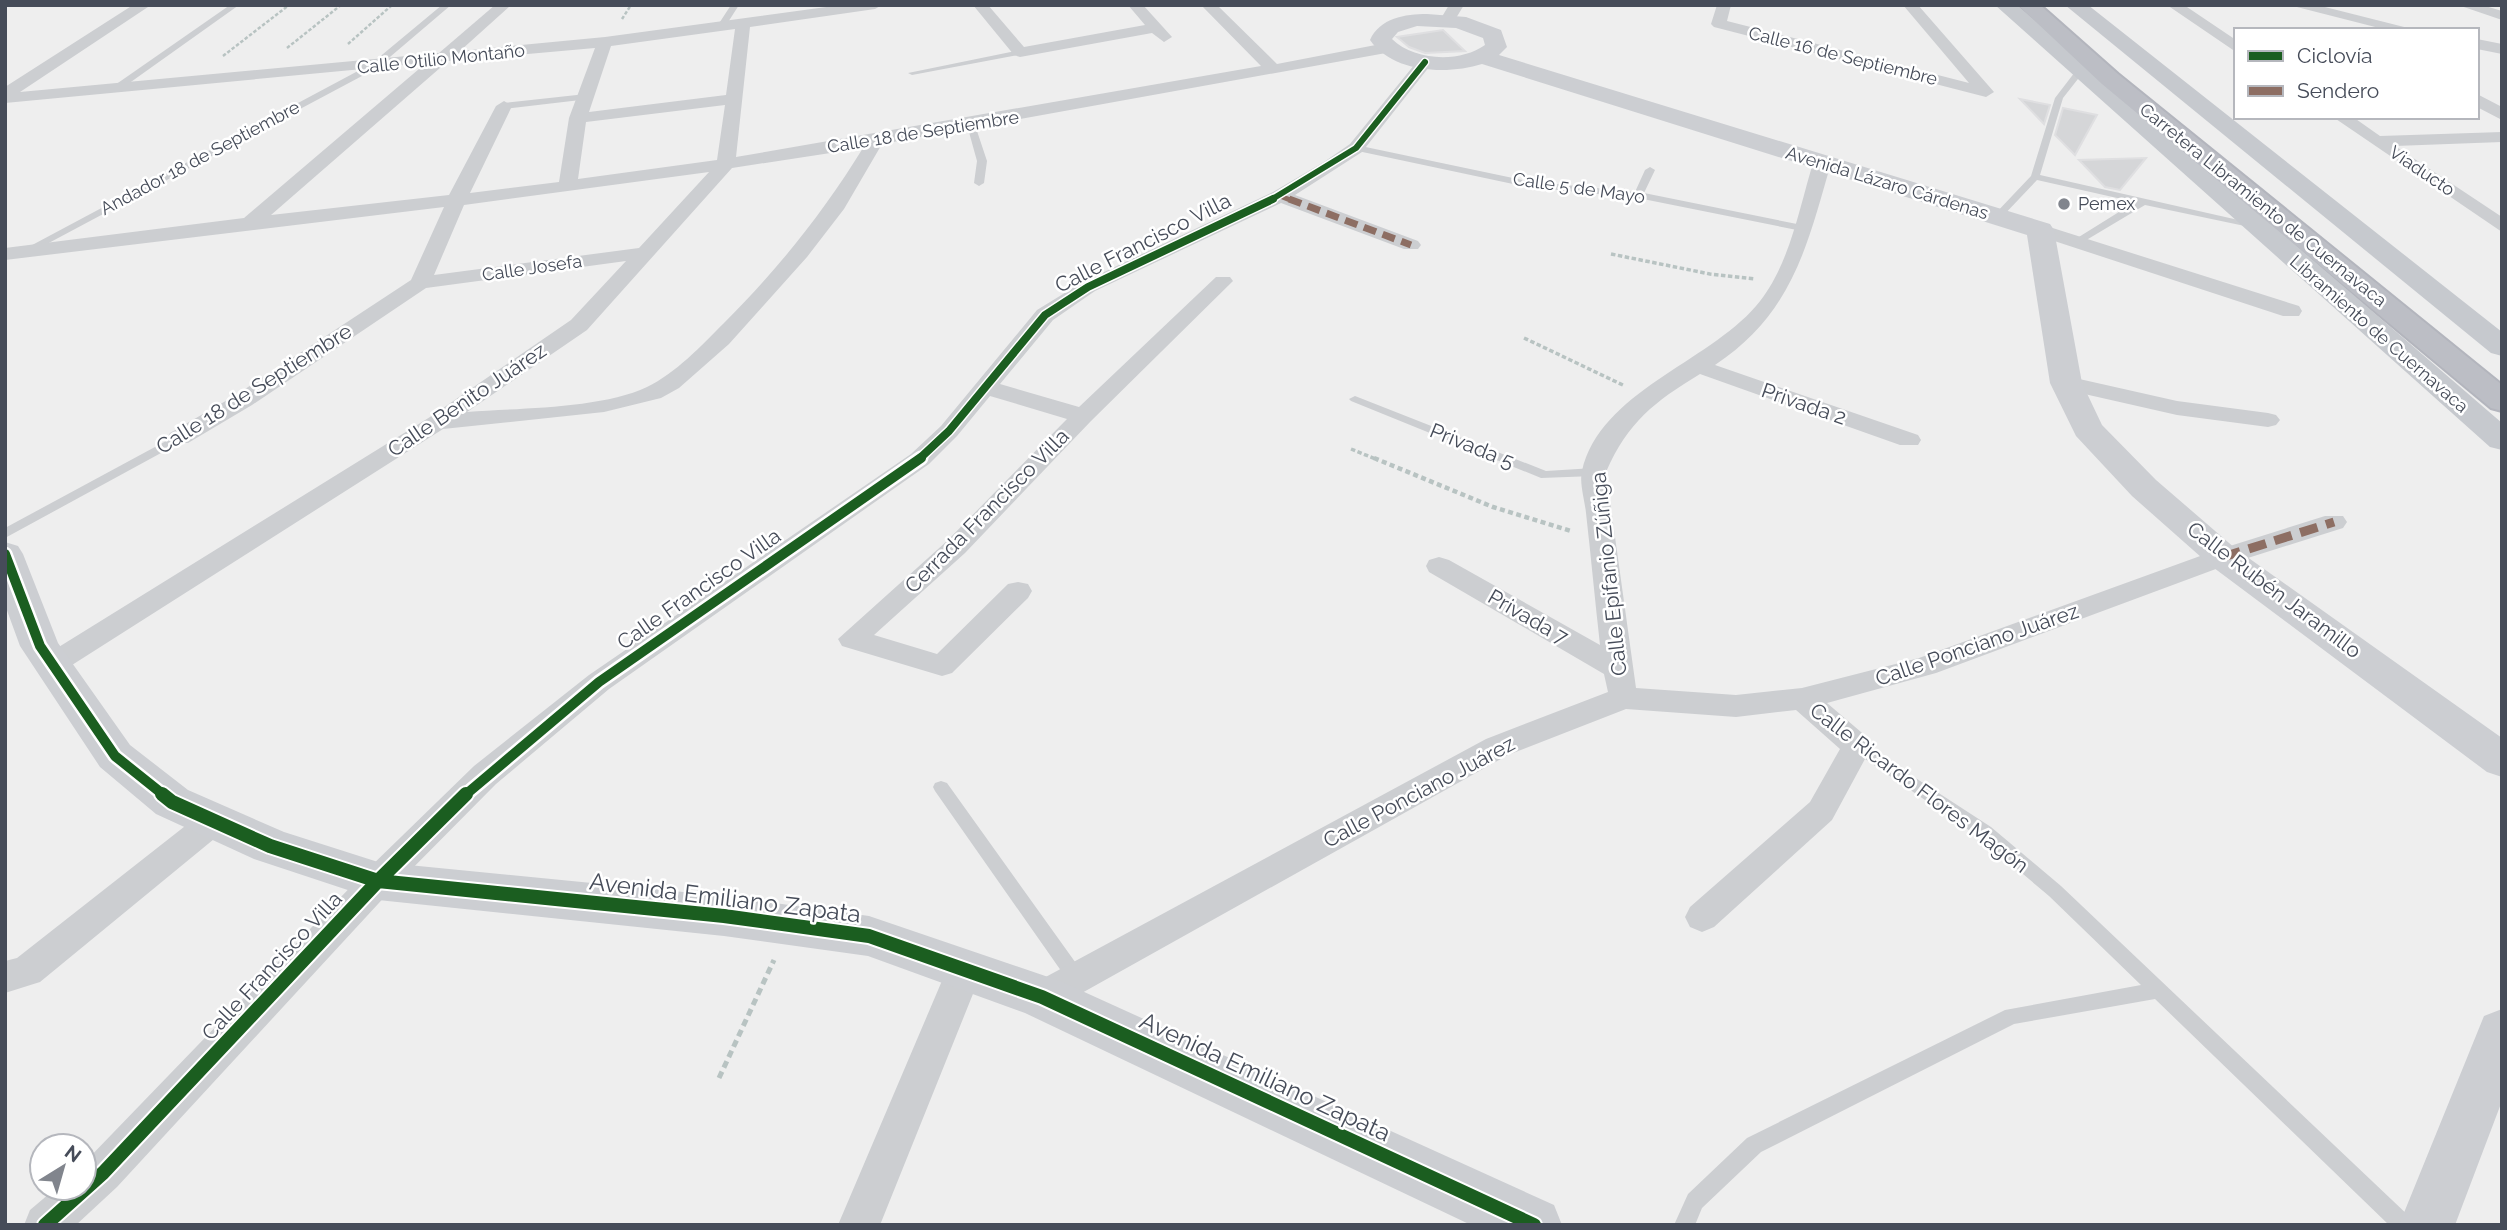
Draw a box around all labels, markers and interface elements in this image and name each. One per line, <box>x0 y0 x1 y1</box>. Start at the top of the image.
street label: Calle 16 de Septiembre <box>1747 22 1940 89</box>
legend <box>2234 28 2479 119</box>
street label: Calle Otilio Montaño <box>356 39 526 78</box>
text: Ciclovía <box>2297 43 2373 68</box>
text: Sendero <box>2297 78 2379 103</box>
street label: Andador 18 de Septiembre <box>97 96 303 219</box>
street label: Carretera Libramiento de Cuernavaca <box>2136 98 2391 311</box>
street label: Calle 18 de Septiembre <box>826 106 1021 157</box>
street label: Viaducto <box>2386 141 2459 200</box>
street label: Avenida Lázaro Cárdenas <box>1783 142 1991 223</box>
street label: Calle 5 de Mayo <box>1512 168 1647 207</box>
street label: Calle Francisco Villa <box>1051 187 1235 298</box>
place label: Pemex <box>2078 193 2135 214</box>
marker: Pemex <box>2056 196 2072 212</box>
street label: Calle Josefa <box>481 250 583 285</box>
street label: Libramiento de Cuernavaca <box>2286 250 2473 417</box>
street label: Calle 18 de Septiembre <box>151 318 356 459</box>
street label: Calle Benito Juárez <box>383 337 551 462</box>
street label: Privada 2 <box>1758 377 1850 430</box>
street label: Privada 5 <box>1426 417 1518 474</box>
street label: Cerrada Francisco Villa <box>899 423 1074 598</box>
street label: Calle Epifanio Zúñiga <box>1585 471 1632 677</box>
street label: Calle Rubén Jaramillo <box>2182 516 2366 663</box>
street label: Calle Francisco Villa <box>612 523 785 654</box>
street label: Privada 7 <box>1484 584 1573 650</box>
street label: Calle Ponciano Juárez <box>1872 598 2082 691</box>
street label: Calle Ricardo Flores Magón <box>1805 697 2033 878</box>
street label: Calle Ponciano Juárez <box>1319 731 1519 853</box>
street label: Avenida Emiliano Zapata <box>588 866 862 929</box>
street label: Calle Francisco Villa <box>196 886 347 1045</box>
street label: Avenida Emiliano Zapata <box>1135 1006 1395 1147</box>
north arrow <box>28 1132 98 1202</box>
text: N <box>61 1140 86 1167</box>

